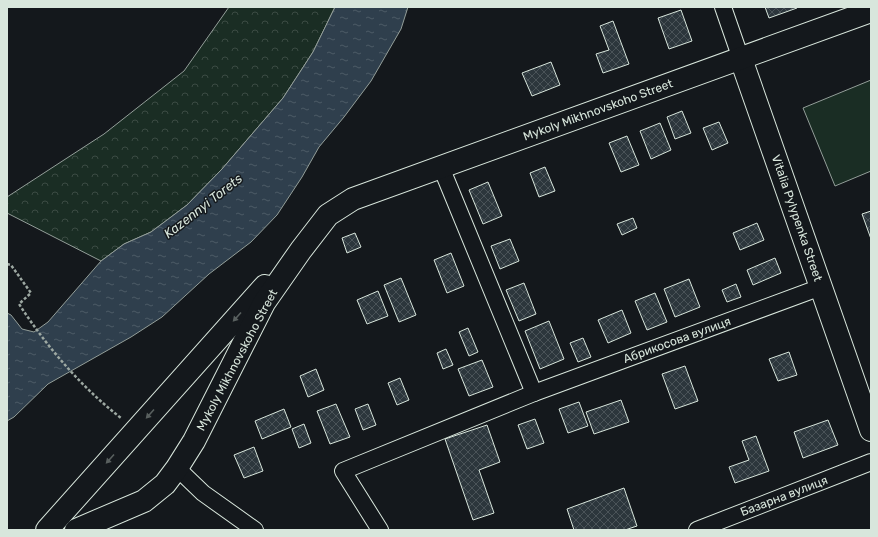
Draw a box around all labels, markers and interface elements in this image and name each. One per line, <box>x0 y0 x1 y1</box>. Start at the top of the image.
street label: Mykoly Mikhnovskoho Street <box>521 76 675 144</box>
street label: Vitalia Pylypenka Street <box>769 153 825 283</box>
water label: Kazennyi Torets <box>161 171 245 241</box>
street label: Mykoly Mikhnovskoho Street <box>194 287 280 433</box>
one-way arrow <box>232 312 241 322</box>
street label: Абрикосова вулиця <box>621 314 733 366</box>
one-way arrow <box>146 409 155 419</box>
one-way arrow <box>105 454 115 464</box>
street label: Базарна вулиця <box>738 473 830 519</box>

